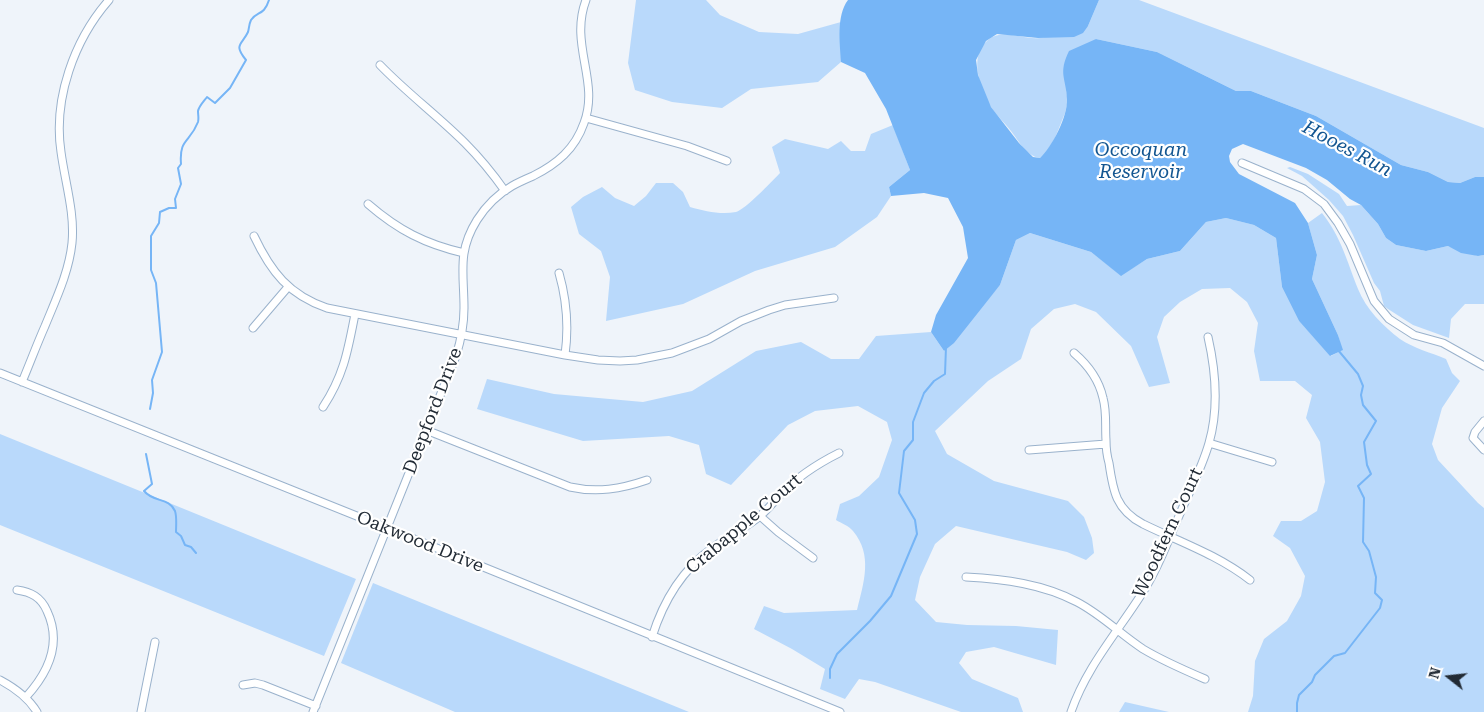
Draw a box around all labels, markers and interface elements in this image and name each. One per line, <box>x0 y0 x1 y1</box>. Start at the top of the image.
water label: Hooes Run <box>1299 116 1395 182</box>
water label: Occoquan Reservoir <box>1095 139 1187 183</box>
street label: Deepford Drive <box>399 345 467 477</box>
street label: Woodfern Court <box>1128 464 1208 602</box>
street label: Crabapple Court <box>682 469 806 579</box>
street label: Oakwood Drive <box>353 507 487 577</box>
north arrow <box>1424 652 1474 702</box>
text: N <box>1425 665 1444 680</box>

